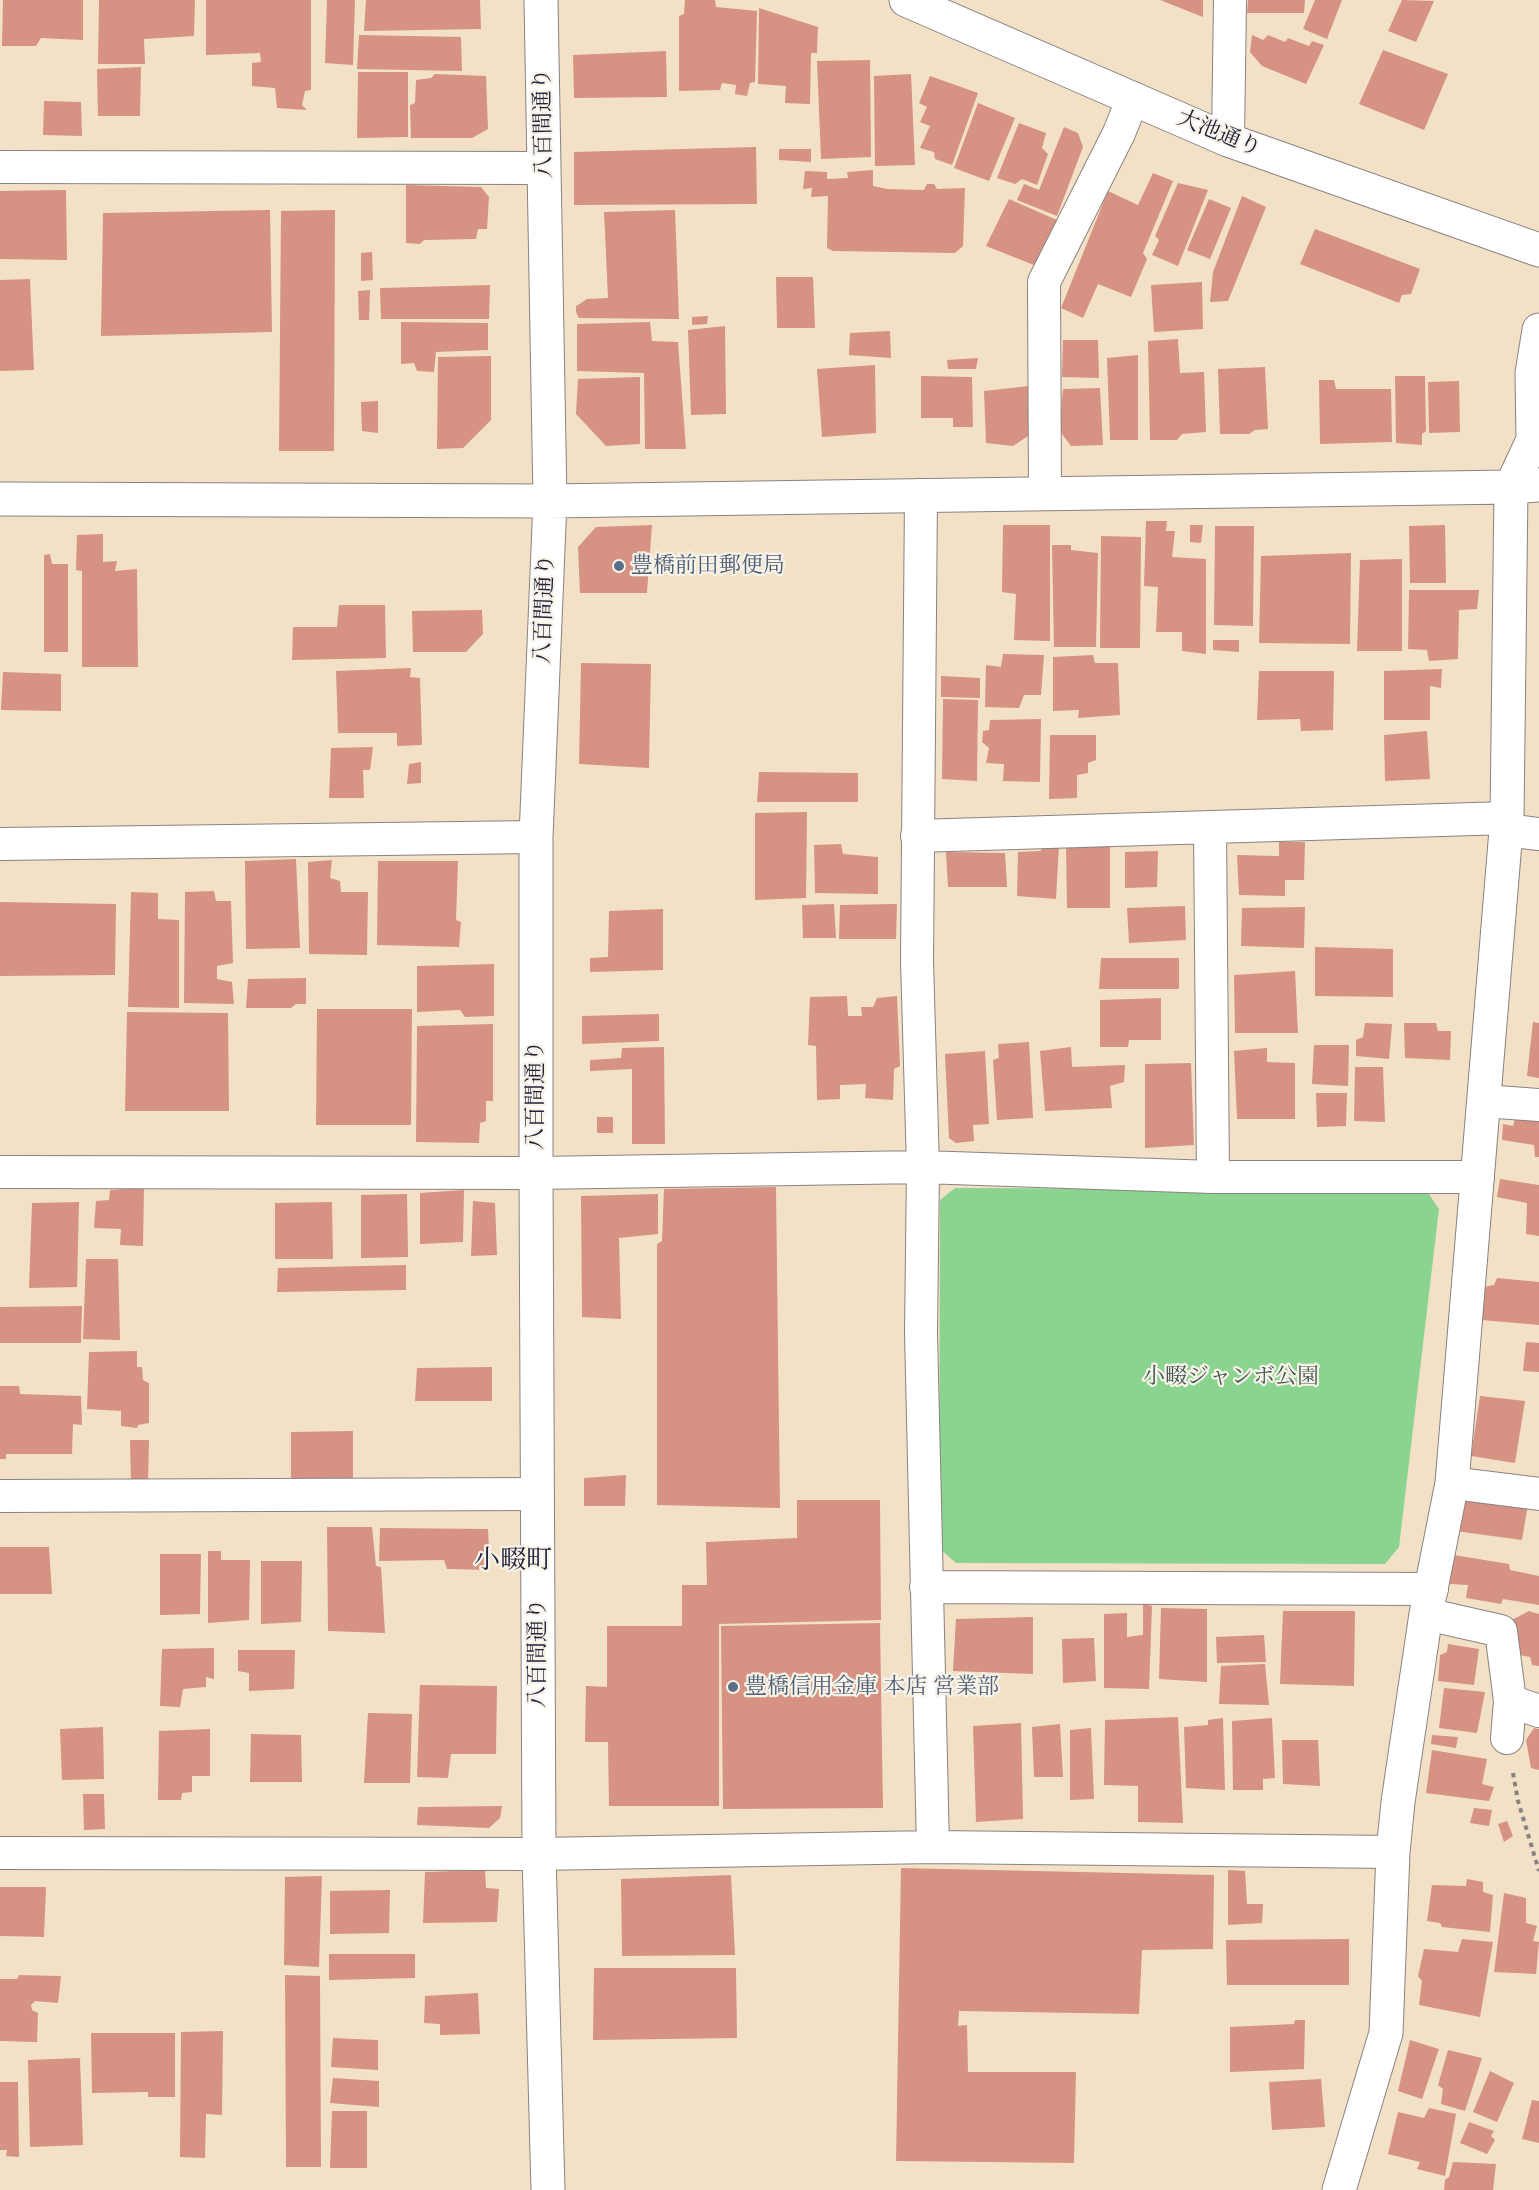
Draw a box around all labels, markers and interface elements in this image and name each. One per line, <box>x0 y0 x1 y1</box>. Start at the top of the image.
street label: 八百間通り <box>530 68 558 178</box>
street label: 大池通り <box>1173 105 1265 163</box>
place label: 豊橋前田郵便局 <box>631 553 785 579</box>
street label: 八百間通り <box>530 554 560 664</box>
marker: 豊橋前田郵便局 <box>612 559 626 573</box>
street label: 八百間通り <box>523 1040 549 1150</box>
park label: 小畷ジャンボ公園 <box>1143 1364 1319 1390</box>
district label: 小畷町 <box>474 1545 552 1577</box>
street label: 八百間通り <box>525 1598 551 1708</box>
place label: 豊橋信用金庫 本店 営業部 <box>745 1674 999 1700</box>
marker: 豊橋信用金庫 本店 営業部 <box>726 1680 740 1694</box>

